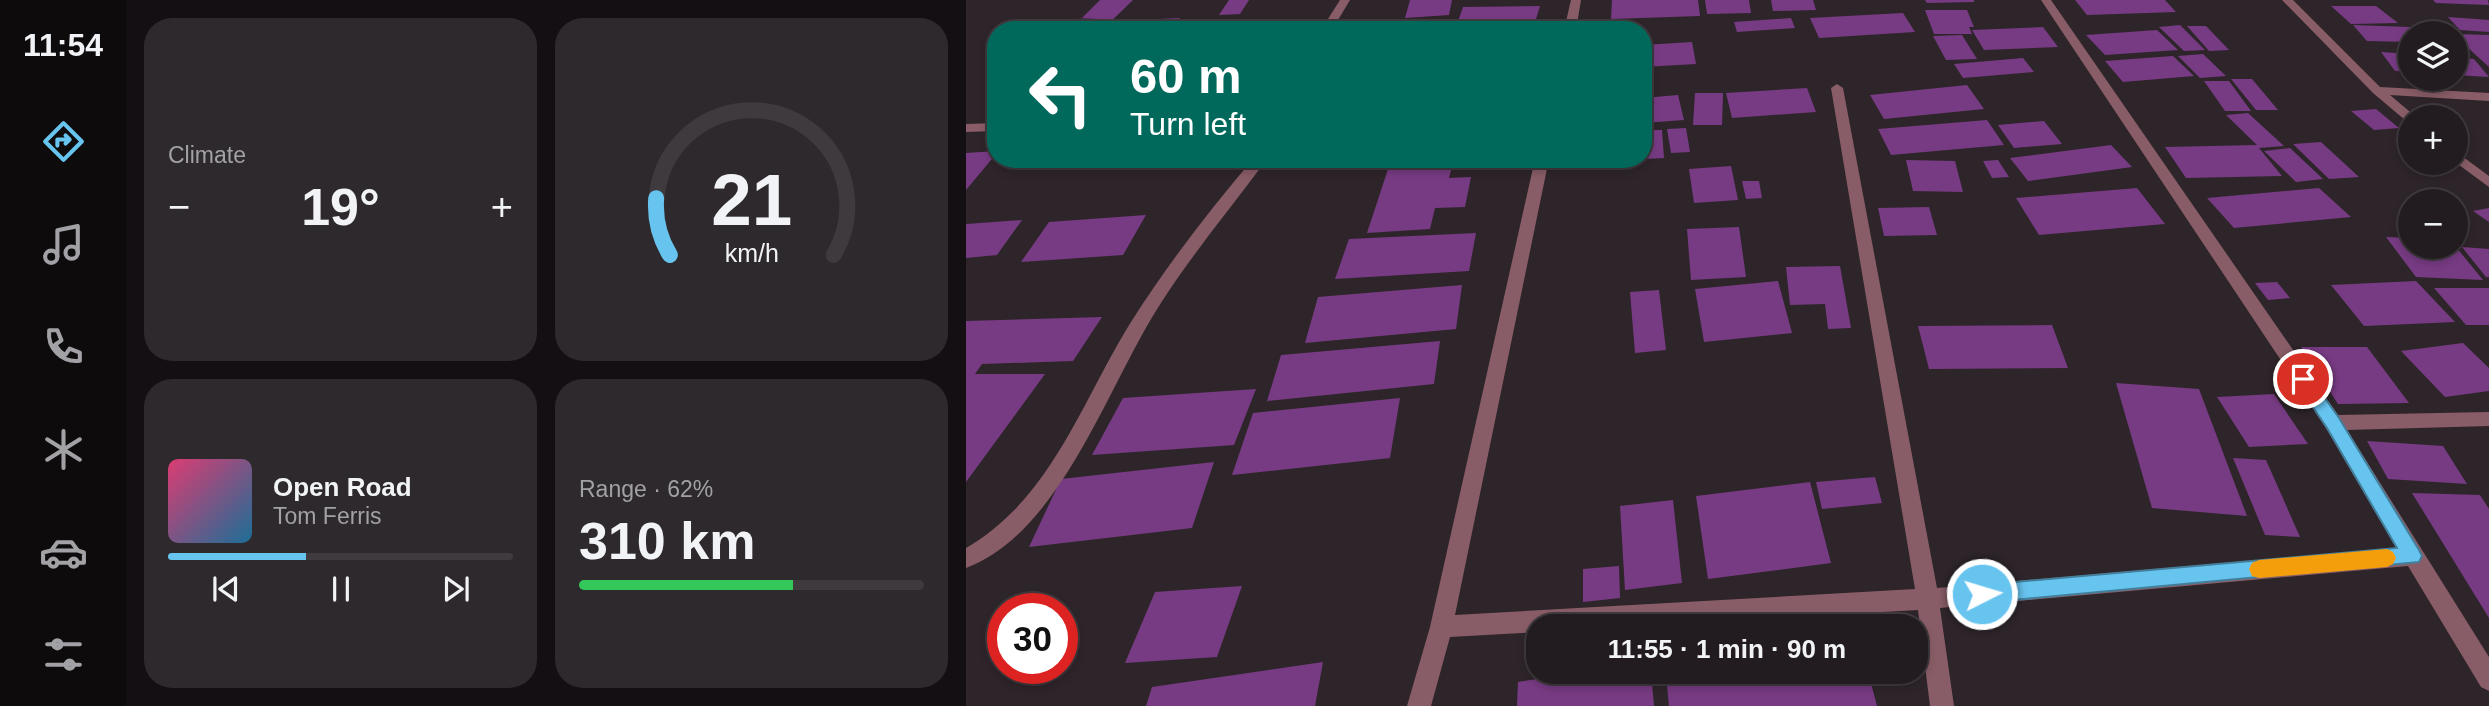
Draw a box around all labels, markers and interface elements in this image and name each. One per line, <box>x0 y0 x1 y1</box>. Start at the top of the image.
map controls <box>2398 21 2468 259</box>
button: layers <box>2398 21 2468 91</box>
text: 11:54 <box>23 27 103 63</box>
icon: left <box>1015 49 1106 140</box>
text: 60 m <box>1130 49 1242 103</box>
button: + <box>2398 105 2468 175</box>
text: Turn left <box>1130 106 1246 142</box>
icon: directions <box>39 117 88 166</box>
text: Climate <box>168 142 246 168</box>
text: 21 <box>711 160 792 241</box>
text: 19° <box>301 178 380 236</box>
text: − <box>168 186 190 228</box>
text: + <box>491 186 513 228</box>
button: − <box>2398 189 2468 259</box>
icon: music <box>39 220 88 269</box>
text: km/h <box>724 239 779 267</box>
icon: phone <box>39 322 88 371</box>
pin <box>2273 349 2333 409</box>
icon: arrive <box>2284 360 2322 398</box>
icon: climate <box>39 425 88 474</box>
text: Open Road <box>273 472 412 502</box>
text: Range · 62% <box>579 476 713 502</box>
text: Tom Ferris <box>273 503 382 529</box>
text: 310 km <box>579 512 755 570</box>
icon: car <box>39 528 88 577</box>
position arrow <box>1945 557 2019 631</box>
icon: previous <box>207 570 245 608</box>
icon: pause <box>322 570 360 608</box>
icon: next <box>437 570 475 608</box>
speed limit sign: 30 <box>987 593 1078 684</box>
icon: filters <box>39 630 88 679</box>
text: 11:55 · 1 min · 90 m <box>1608 634 1846 664</box>

